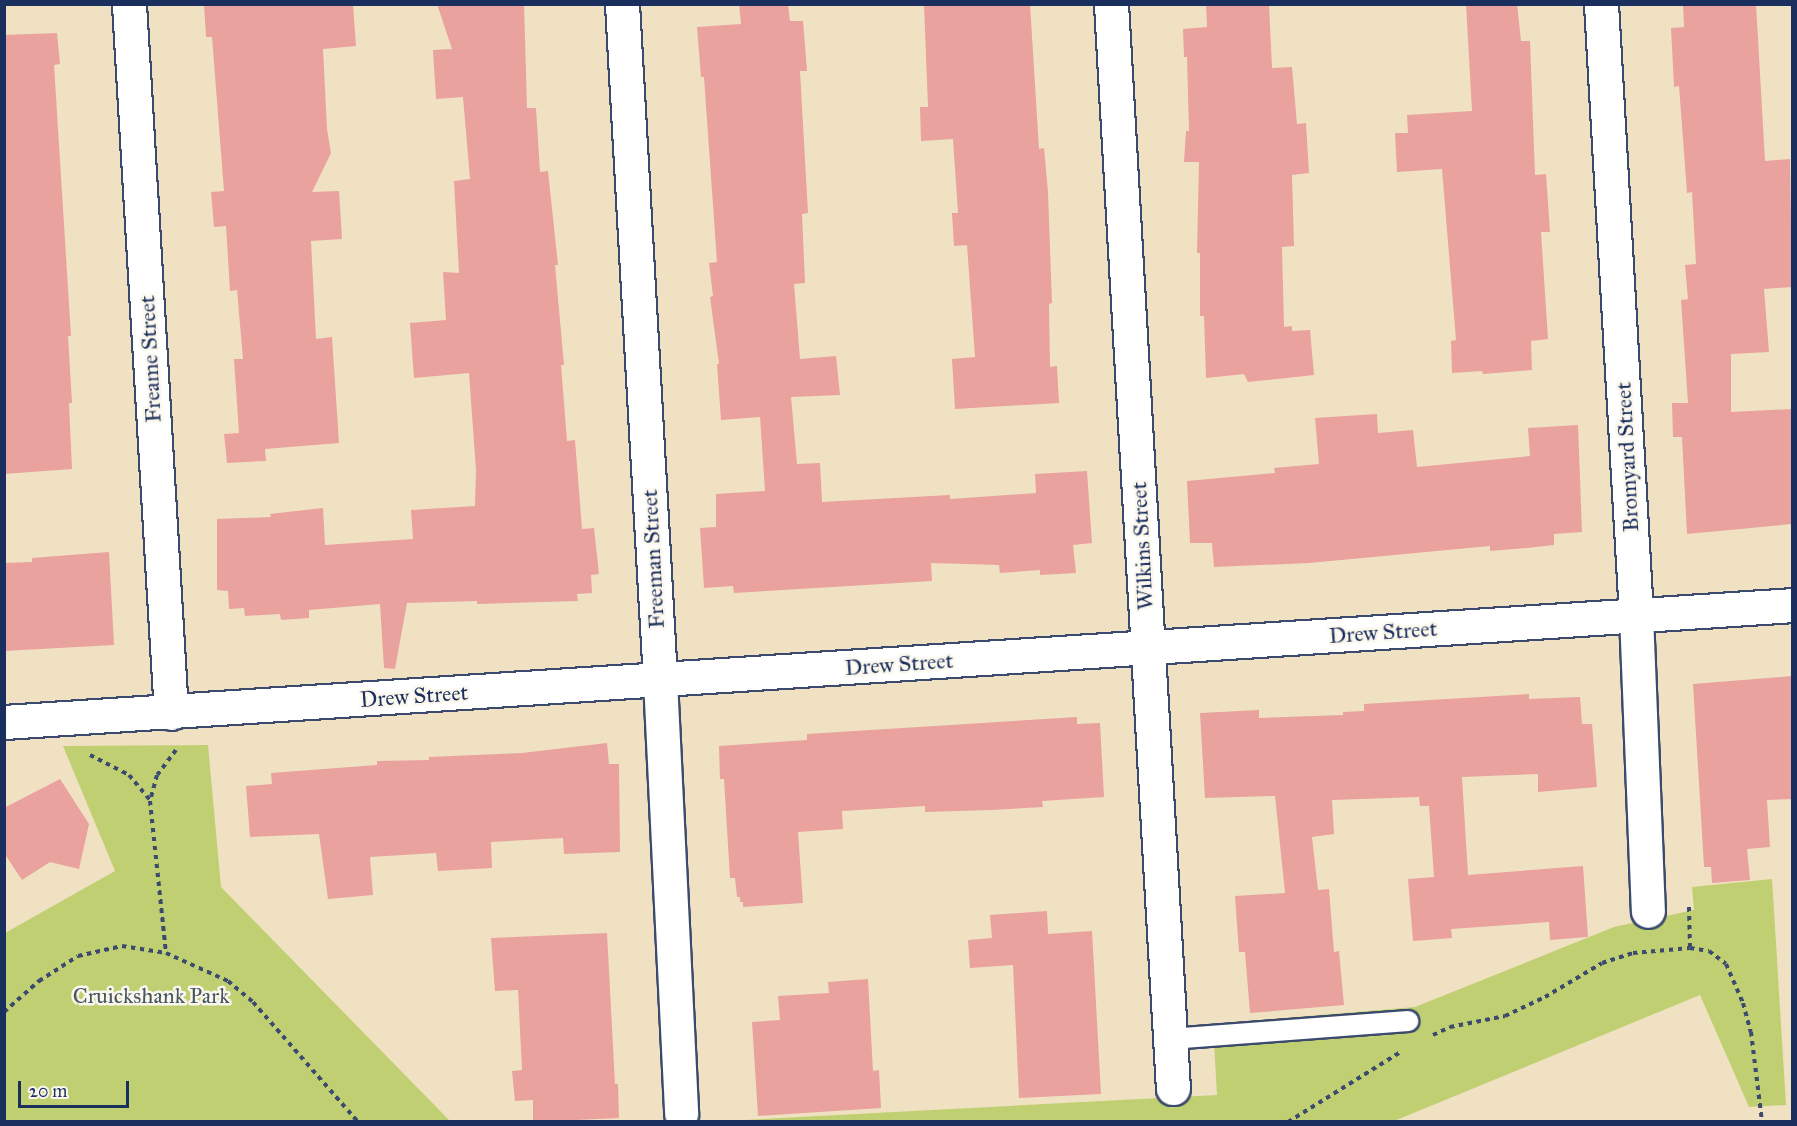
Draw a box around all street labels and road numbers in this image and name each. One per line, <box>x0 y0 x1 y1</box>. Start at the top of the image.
street label: Freame Street <box>133 295 167 423</box>
street label: Bromyard Street <box>1610 381 1644 533</box>
street label: Wilkins Street <box>1125 481 1159 611</box>
street label: Freeman Street <box>636 489 670 629</box>
street label: Drew Street <box>1328 615 1438 649</box>
street label: Drew Street <box>844 647 954 681</box>
street label: Drew Street <box>359 679 469 713</box>

